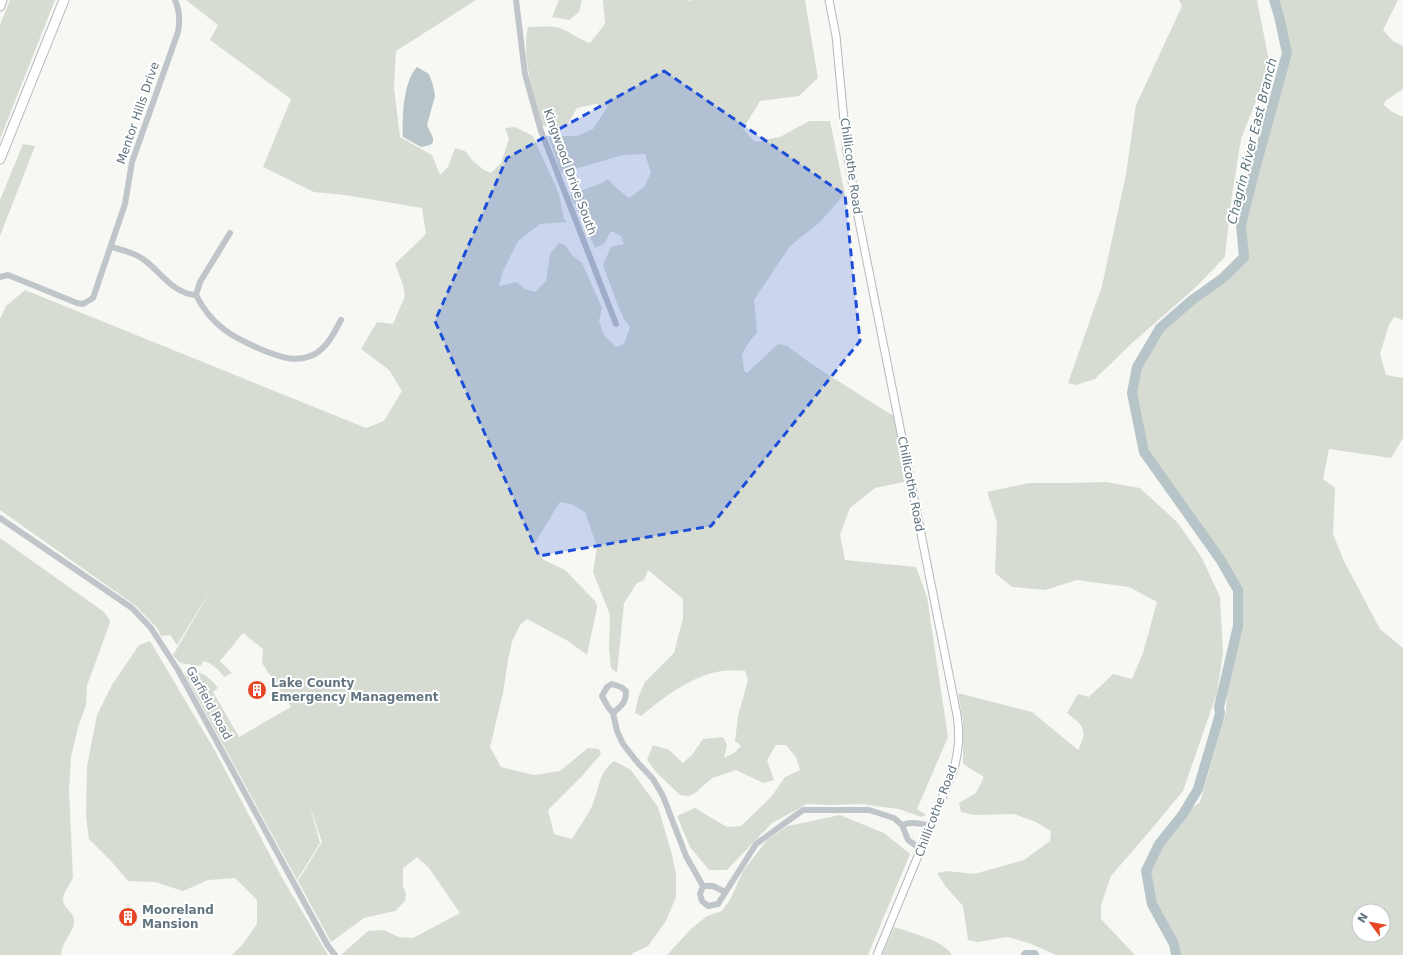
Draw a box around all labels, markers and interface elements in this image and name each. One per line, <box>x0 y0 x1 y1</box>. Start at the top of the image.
water label: Chagrin River East Branch <box>1224 56 1280 226</box>
street label: Mentor Hills Drive <box>114 60 162 166</box>
street label: Kingwood Drive South <box>541 107 599 237</box>
street label: Chillicothe Road <box>837 117 865 215</box>
street label: Chillicothe Road <box>895 435 927 533</box>
street label: Garfield Road <box>183 664 235 742</box>
place label: Lake County Emergency Management <box>271 676 439 704</box>
building icon: Lake County Emergency Management <box>246 679 268 701</box>
street label: Chillicothe Road <box>912 763 960 859</box>
place label: Mooreland Mansion <box>142 903 214 931</box>
north arrow <box>1351 903 1391 943</box>
building icon: Mooreland Mansion <box>117 906 139 928</box>
text: N <box>1355 911 1371 925</box>

